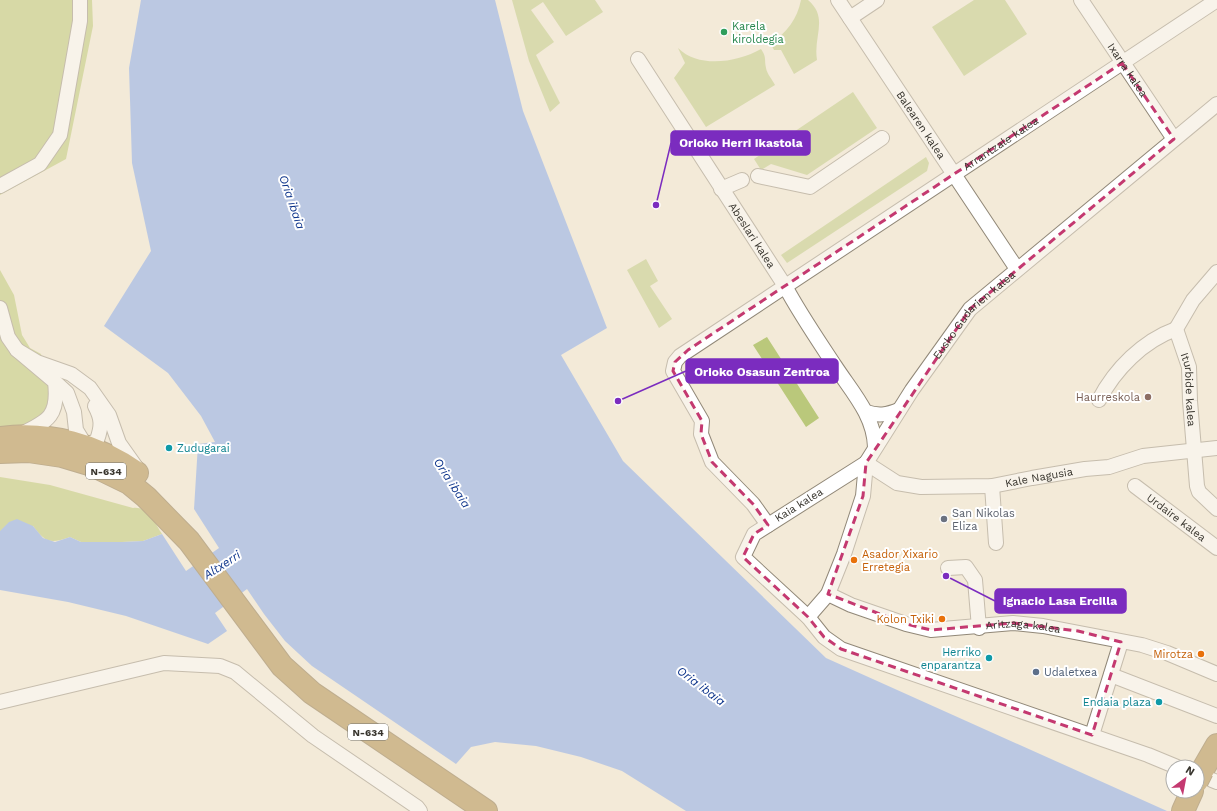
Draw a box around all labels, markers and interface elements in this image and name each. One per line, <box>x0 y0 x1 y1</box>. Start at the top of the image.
place label: Karela kiroldegia <box>732 20 784 46</box>
marker: Karela kiroldegia <box>719 27 729 37</box>
street label: Ixarra kalea <box>1105 40 1150 99</box>
street label: Balearen kalea <box>894 88 948 161</box>
street label: Arrantzale kalea <box>960 114 1041 173</box>
callout: Orioko Herri Ikastola <box>671 131 810 155</box>
text: Orioko Herri Ikastola <box>679 136 803 150</box>
water label: Oria ibaia <box>276 173 308 232</box>
street label: Abeslari kalea <box>726 200 778 270</box>
street label: Eusko Gudarien kalea <box>930 268 1018 361</box>
street label: Iturbide kalea <box>1178 351 1199 427</box>
callout: Orioko Osasun Zentroa <box>686 359 838 383</box>
text: Orioko Osasun Zentroa <box>694 365 830 379</box>
place label: Haurreskola <box>1076 391 1140 404</box>
marker: Haurreskola <box>1143 392 1153 402</box>
place label: Zudugarai <box>177 442 230 455</box>
marker: Zudugarai <box>164 443 174 453</box>
water label: Oria ibaia <box>431 456 474 511</box>
road number: N-634 <box>86 463 126 479</box>
street label: Kale Nagusia <box>1004 465 1074 490</box>
street label: Kaia kalea <box>773 485 825 525</box>
street label: Urdaire kalea <box>1144 491 1209 544</box>
place label: San Nikolas Eliza <box>952 507 1015 533</box>
marker: San Nikolas Eliza <box>939 514 949 524</box>
water label: Altxerri <box>200 547 244 583</box>
place label: Asador Xixario Erretegia <box>862 548 938 574</box>
marker: Asador Xixario Erretegia <box>849 555 859 565</box>
callout: Ignacio Lasa Ercilla <box>995 589 1126 613</box>
text: Ignacio Lasa Ercilla <box>1003 594 1117 608</box>
place label: Kolon Txiki <box>877 613 934 626</box>
marker: Kolon Txiki <box>937 614 947 624</box>
street label: Aritzaga kalea <box>985 616 1062 636</box>
place label: Herriko enparantza <box>921 646 981 672</box>
place label: Mirotza <box>1153 648 1193 661</box>
marker: Mirotza <box>1196 649 1206 659</box>
marker: Herriko enparantza <box>984 653 994 663</box>
water label: Oria ibaia <box>674 663 728 709</box>
place label: Udaletxea <box>1044 666 1097 679</box>
marker: Udaletxea <box>1031 667 1041 677</box>
place label: Endaia plaza <box>1083 696 1151 709</box>
marker: Endaia plaza <box>1154 697 1164 707</box>
road number: N-634 <box>348 724 388 740</box>
north arrow <box>1165 759 1205 799</box>
text: N <box>1183 763 1197 779</box>

